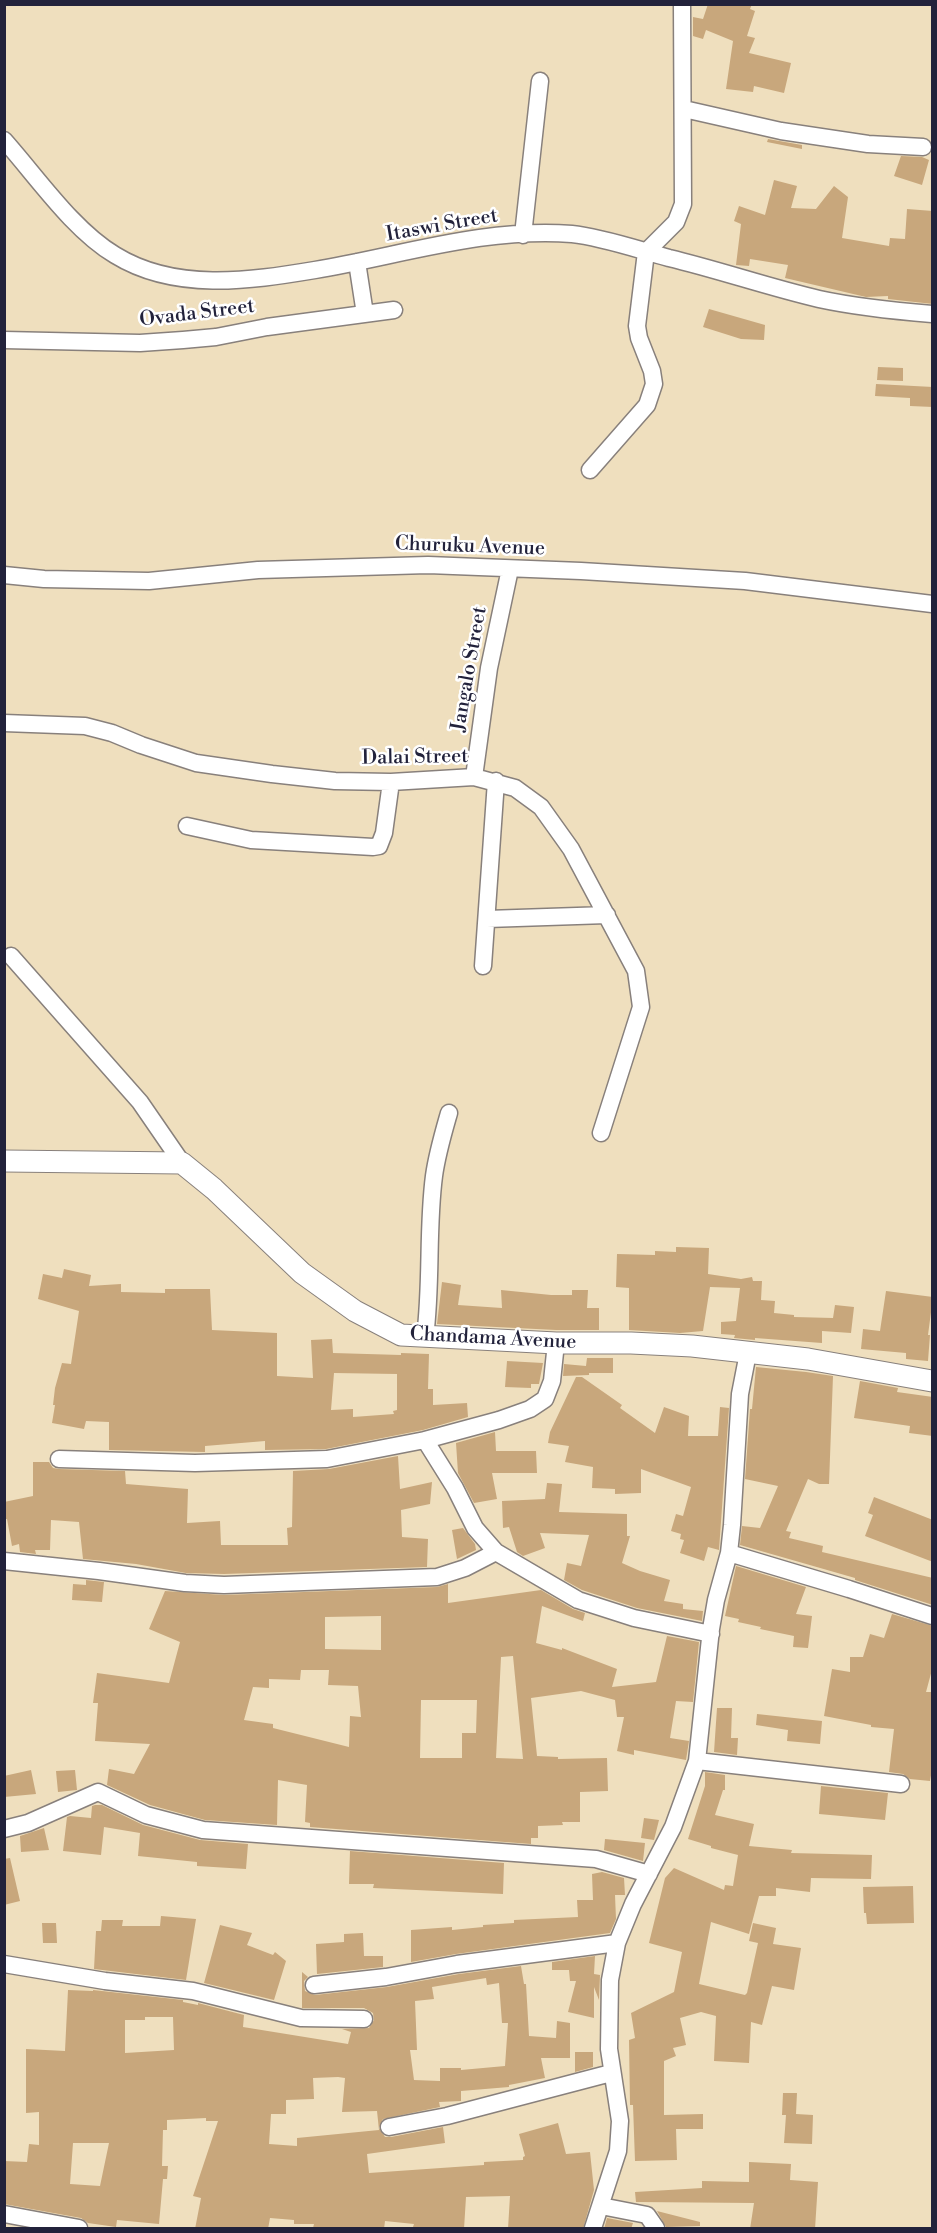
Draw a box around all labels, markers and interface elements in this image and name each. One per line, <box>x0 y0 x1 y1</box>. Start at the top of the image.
street label: Itaswi Street <box>384 204 500 248</box>
street label: Ovada Street <box>138 295 256 333</box>
street label: Churuku Avenue <box>395 532 545 562</box>
street label: Jangalo Street <box>447 605 493 733</box>
street label: Dalai Street <box>361 745 469 771</box>
street label: Chandama Avenue <box>409 1323 577 1355</box>

